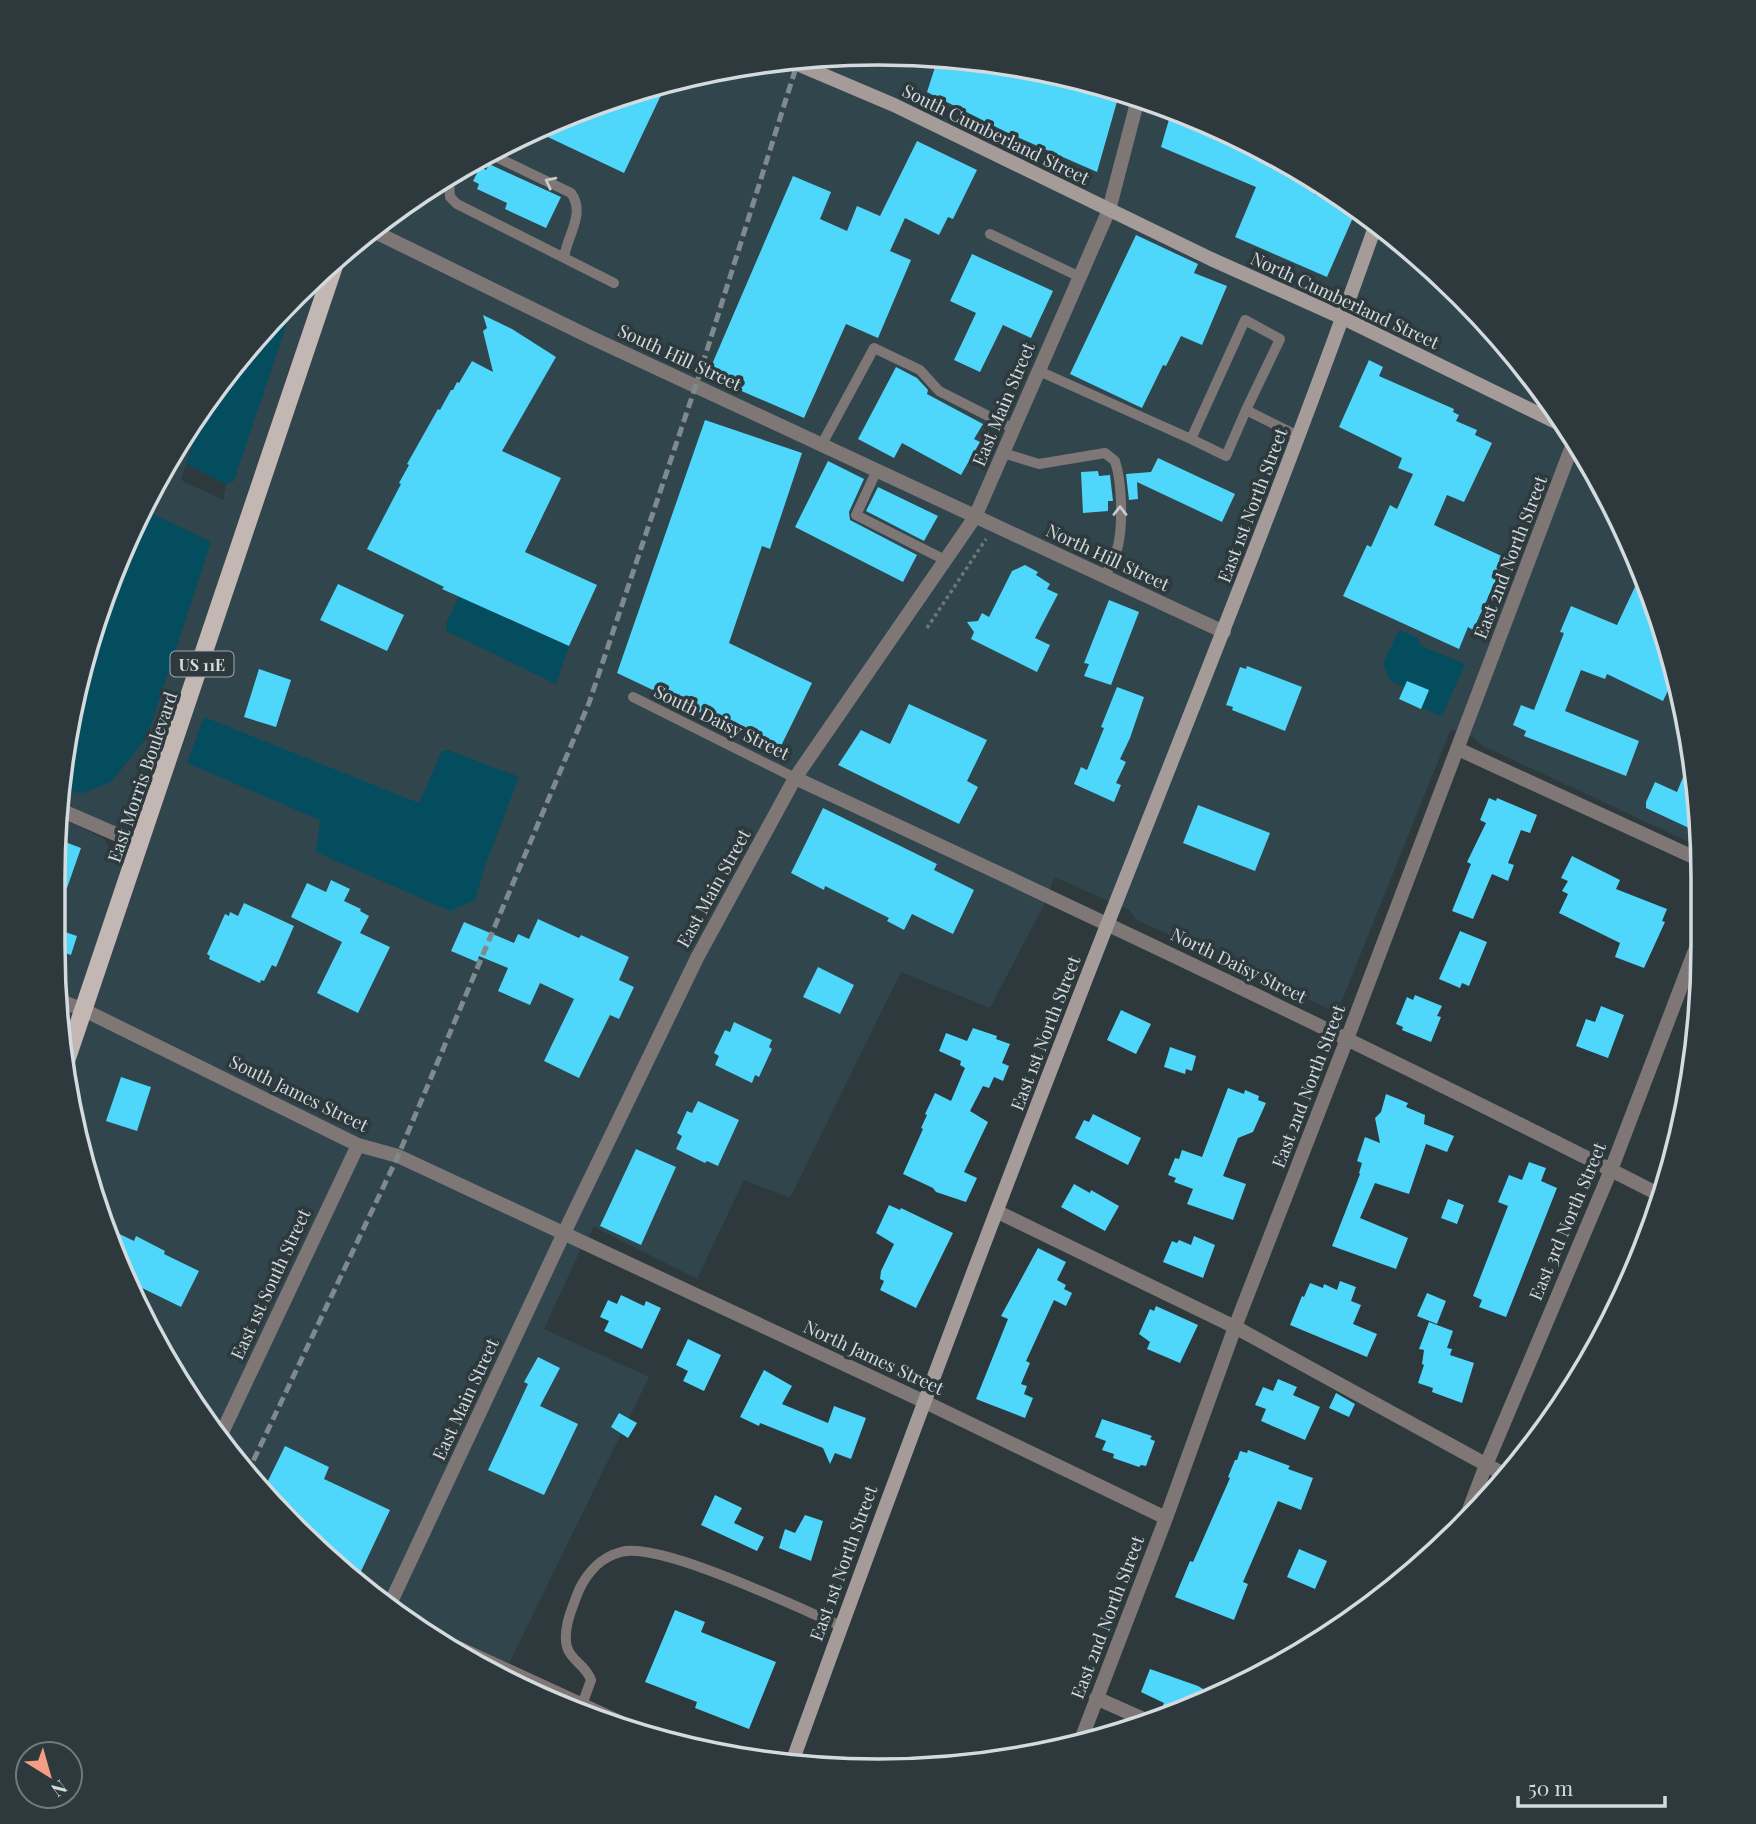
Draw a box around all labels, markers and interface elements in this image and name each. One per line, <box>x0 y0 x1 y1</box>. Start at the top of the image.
street label: South Cumberland Street <box>898 78 1094 190</box>
one-way arrow <box>545 176 557 190</box>
street label: North Cumberland Street <box>1247 246 1444 355</box>
street label: South Hill Street <box>614 318 746 396</box>
street label: East Main Street <box>966 338 1040 469</box>
street label: East 1st North Street <box>1211 424 1293 586</box>
street label: East 2nd North Street <box>1468 471 1552 642</box>
one-way arrow <box>1112 506 1128 516</box>
street label: North Hill Street <box>1042 518 1174 596</box>
road number: US 11E <box>170 652 234 677</box>
street label: South Daisy Street <box>650 679 794 766</box>
street label: East Morris Boulevard <box>102 688 183 865</box>
street label: East Main Street <box>671 824 756 952</box>
street label: North Daisy Street <box>1167 922 1311 1009</box>
street label: East 1st North Street <box>1004 952 1086 1114</box>
street label: East 2nd North Street <box>1266 1000 1350 1171</box>
street label: South James Street <box>225 1049 373 1137</box>
street label: East 3rd North Street <box>1523 1138 1611 1304</box>
street label: East 1st South Street <box>225 1204 316 1363</box>
street label: North James Street <box>800 1314 949 1400</box>
street label: East Main Street <box>426 1334 504 1464</box>
street label: East 1st North Street <box>804 1481 883 1644</box>
street label: East 2nd North Street <box>1065 1531 1149 1702</box>
north arrow <box>14 1740 84 1810</box>
scale bar <box>1518 1764 1665 1808</box>
text: 50 m <box>1528 1773 1574 1801</box>
text: N <box>46 1775 73 1804</box>

